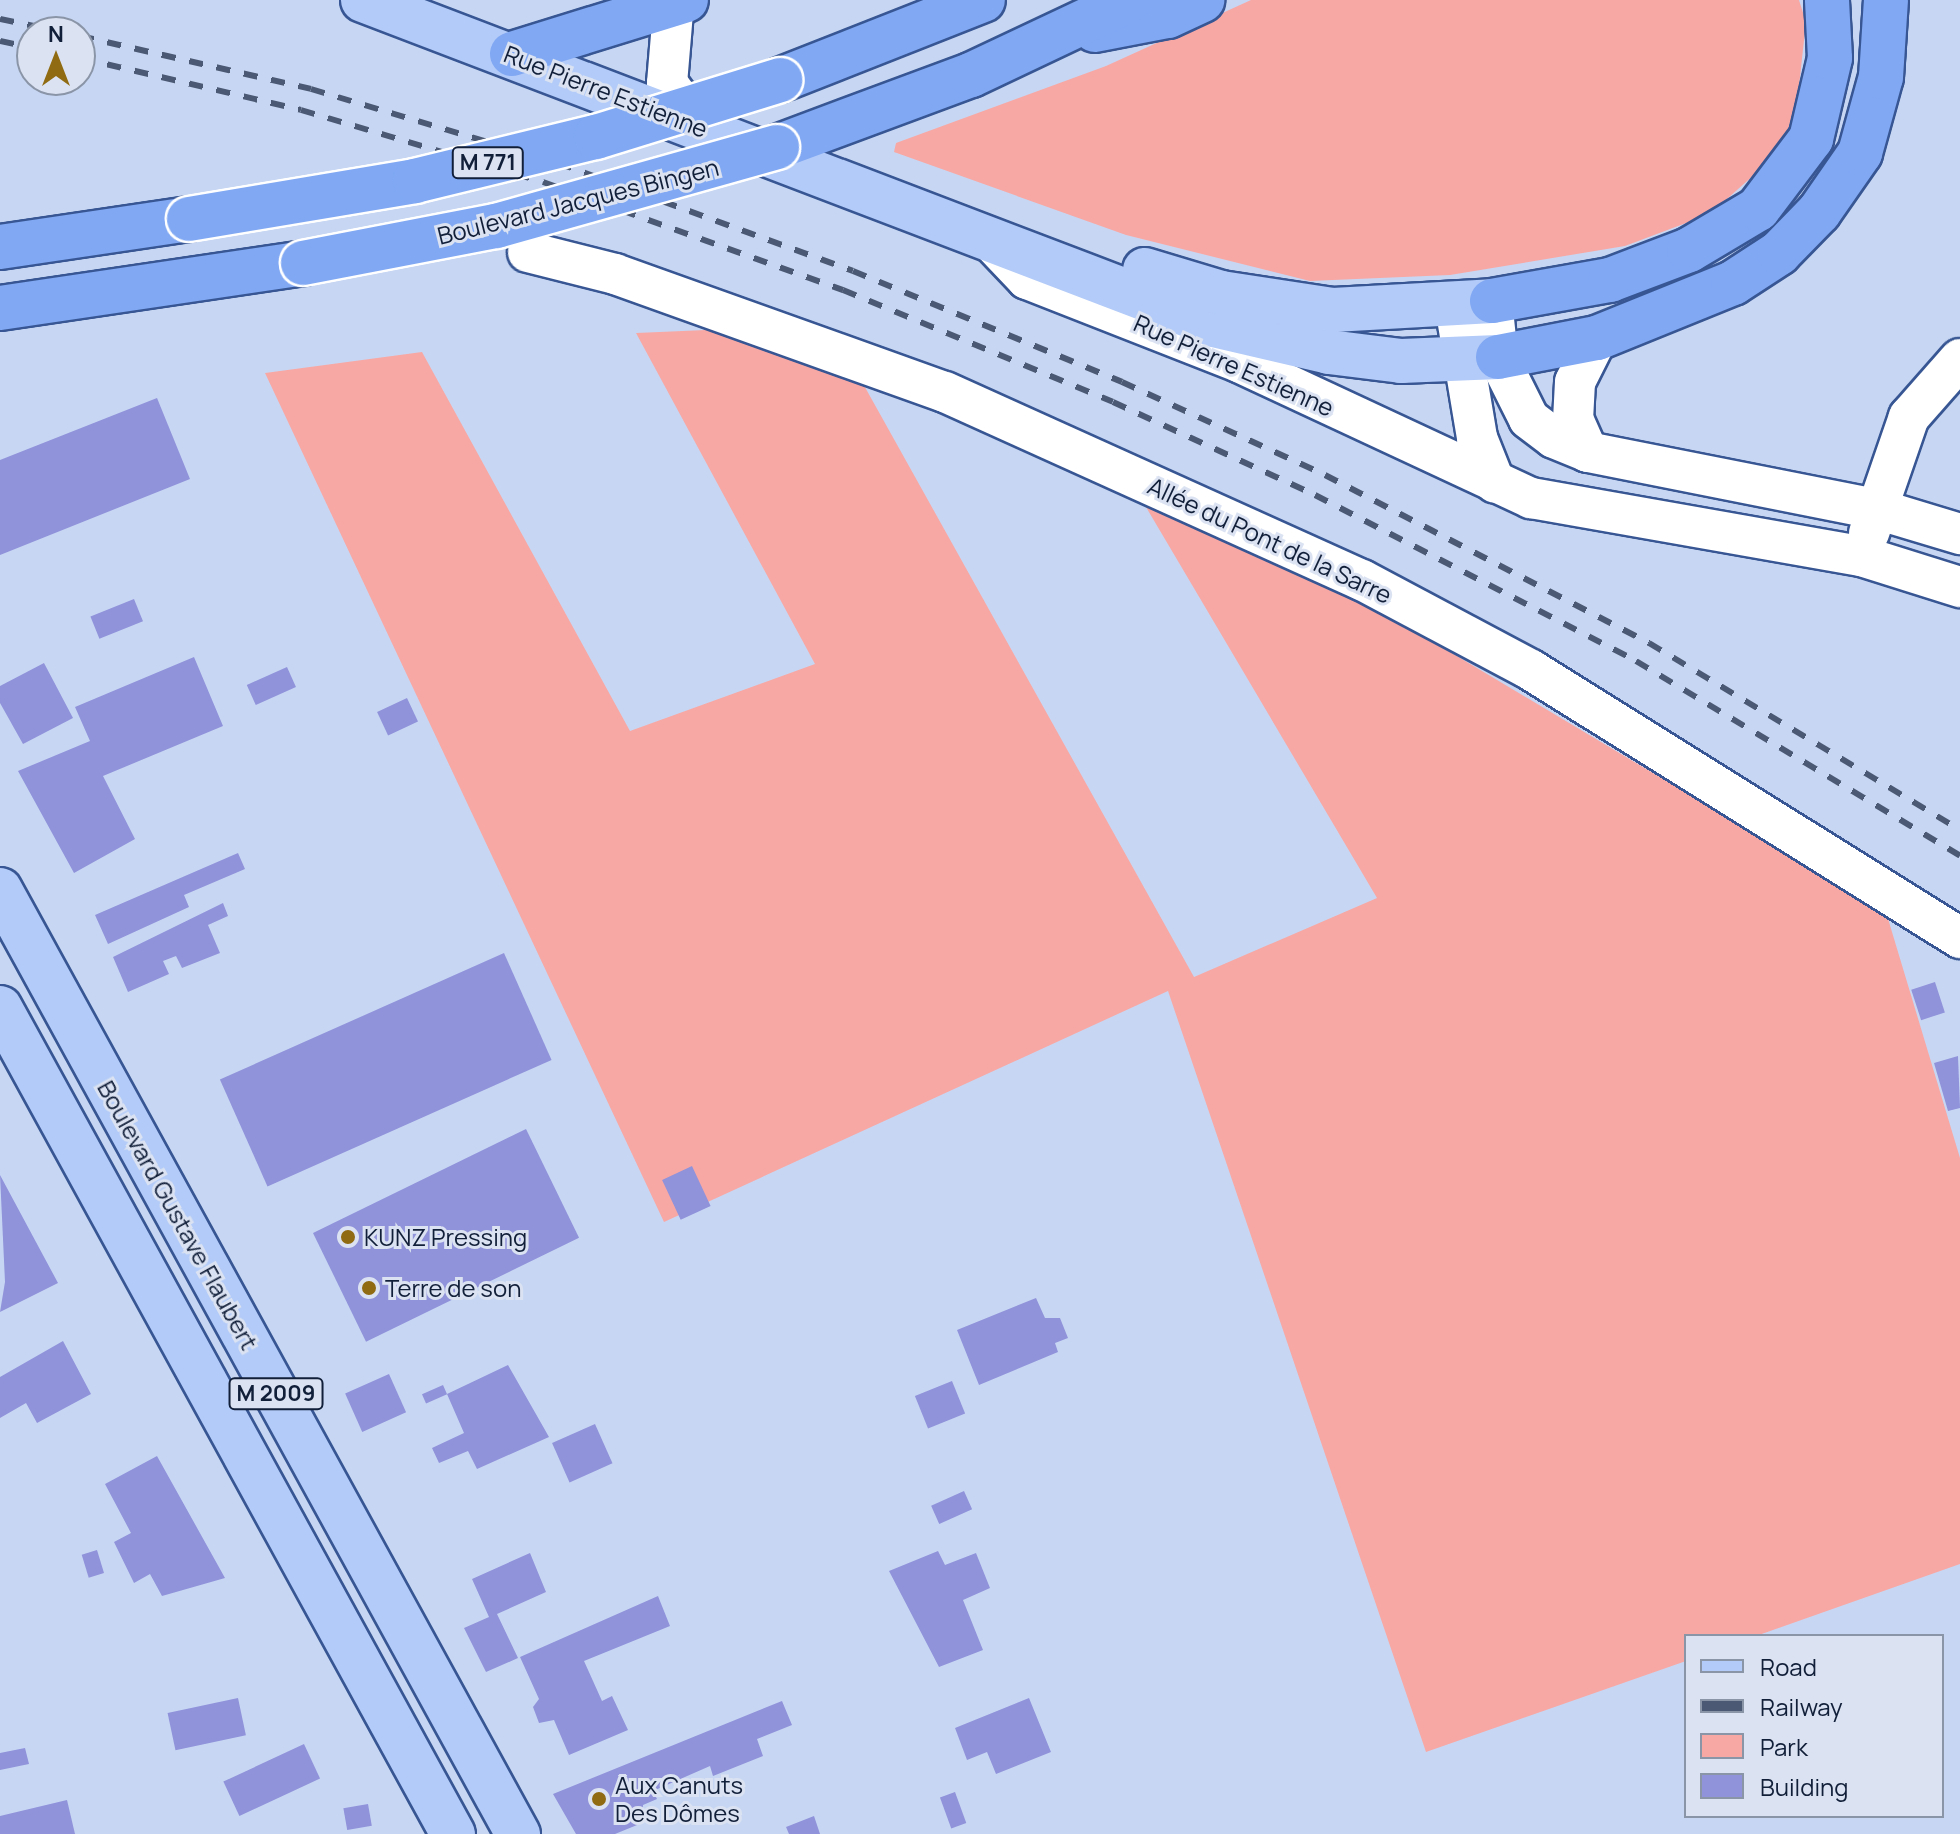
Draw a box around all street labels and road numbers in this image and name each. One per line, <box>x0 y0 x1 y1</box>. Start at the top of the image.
street label: Rue Pierre Estienne <box>500 39 712 143</box>
road number: M 771 <box>450 145 526 181</box>
street label: Boulevard Jacques Bingen <box>434 152 722 250</box>
street label: Rue Pierre Estienne <box>1130 308 1338 422</box>
street label: Allée du Pont de la Sarre <box>1143 471 1397 609</box>
street label: Boulevard Gustave Flaubert <box>92 1075 264 1355</box>
road number: M 2009 <box>228 1376 324 1412</box>

